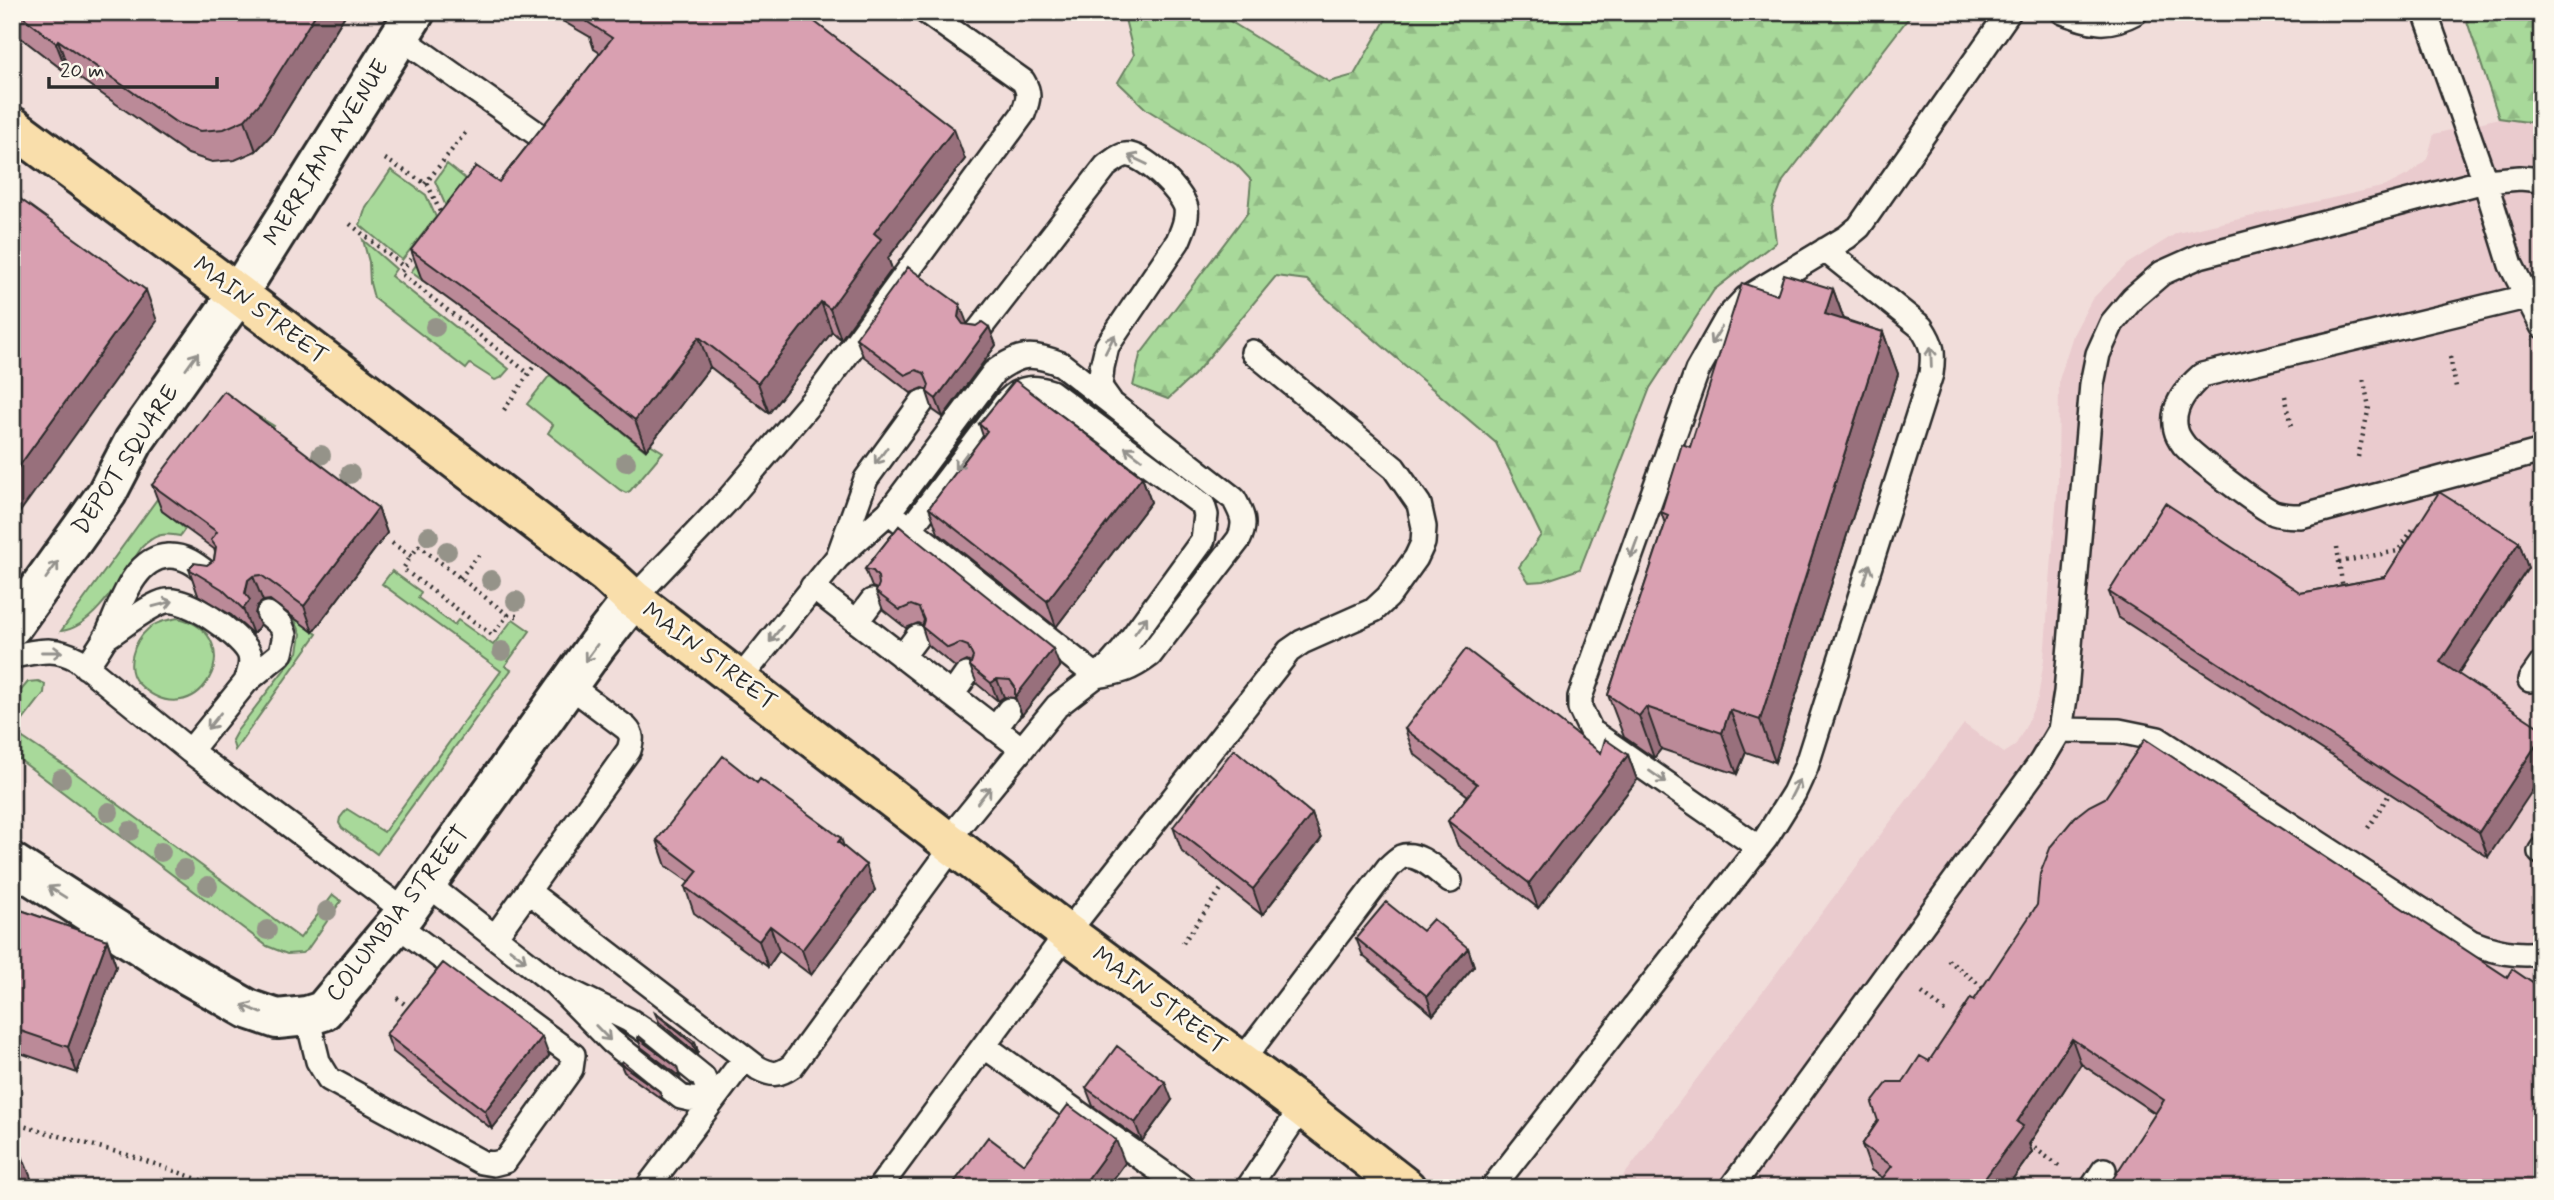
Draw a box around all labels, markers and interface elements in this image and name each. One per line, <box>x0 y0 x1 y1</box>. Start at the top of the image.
scale bar <box>49 46 217 90</box>
street label: MERRIAM AVENUE <box>257 54 397 252</box>
text: 20 m <box>60 57 105 85</box>
one-way arrow <box>1128 153 1149 166</box>
street label: MAIN STREET <box>186 250 334 372</box>
one-way arrow <box>1708 326 1722 346</box>
one-way arrow <box>1104 334 1118 355</box>
one-way arrow <box>1925 346 1938 369</box>
one-way arrow <box>184 352 199 371</box>
street label: DEPOT SQUARE <box>66 379 186 541</box>
one-way arrow <box>874 446 888 465</box>
one-way arrow <box>1124 446 1143 460</box>
one-way arrow <box>954 452 969 470</box>
one-way arrow <box>1627 537 1639 559</box>
one-way arrow <box>45 561 59 580</box>
one-way arrow <box>1861 563 1874 585</box>
street label: MAIN STREET <box>635 596 783 718</box>
one-way arrow <box>152 597 174 610</box>
one-way arrow <box>1134 616 1148 635</box>
one-way arrow <box>768 624 783 642</box>
one-way arrow <box>584 643 598 662</box>
one-way arrow <box>40 645 63 659</box>
one-way arrow <box>206 712 222 730</box>
one-way arrow <box>1648 770 1667 785</box>
one-way arrow <box>1788 779 1802 800</box>
one-way arrow <box>976 786 992 804</box>
street label: COLUMBIA STREET <box>319 819 477 1009</box>
one-way arrow <box>48 885 68 899</box>
street label: MAIN STREET <box>1085 940 1233 1062</box>
one-way arrow <box>508 948 527 963</box>
one-way arrow <box>242 1002 263 1015</box>
one-way arrow <box>594 1024 611 1041</box>

